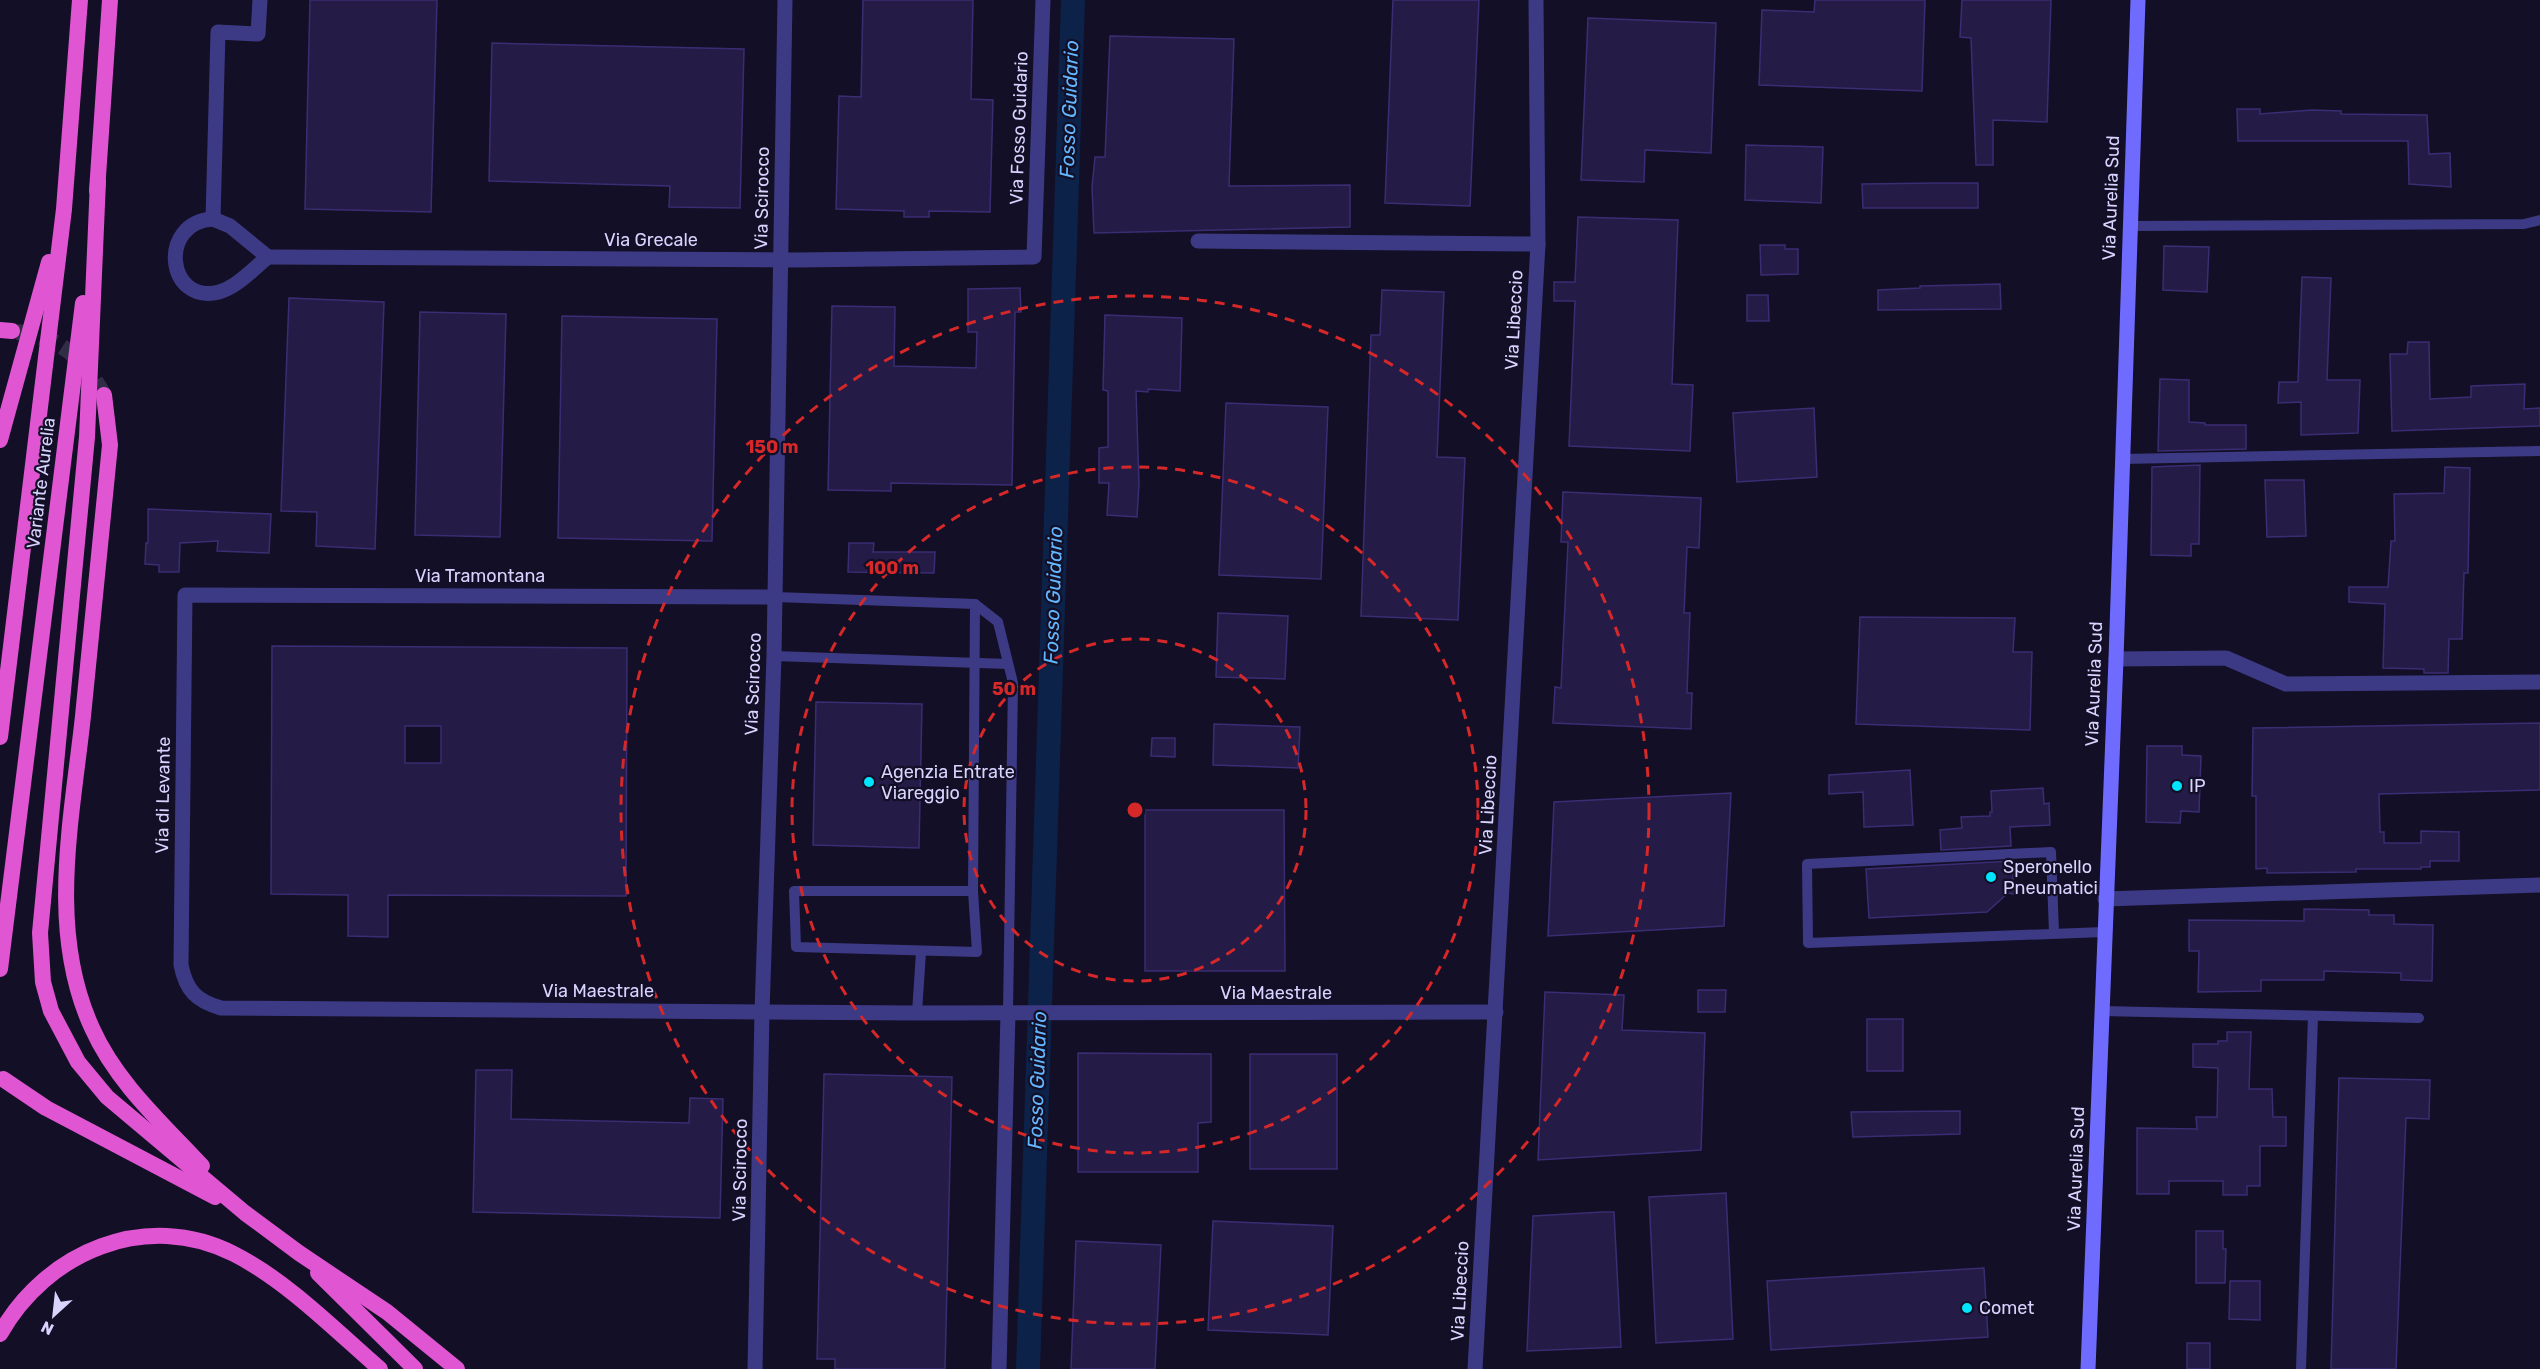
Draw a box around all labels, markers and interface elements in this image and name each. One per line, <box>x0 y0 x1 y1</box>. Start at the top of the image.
water label: Fosso Guidario <box>1055 40 1083 178</box>
street label: Via Fosso Guidario <box>1005 51 1033 205</box>
street label: Via Aurelia Sud <box>2098 135 2124 261</box>
street label: Via Scirocco <box>750 146 774 250</box>
street label: Via Grecale <box>604 229 698 251</box>
street label: Via Libeccio <box>1500 269 1528 371</box>
street label: Variante Aurelia <box>22 416 60 550</box>
text: 150 m <box>745 436 799 458</box>
water label: Fosso Guidario <box>1039 526 1067 664</box>
text: 100 m <box>865 557 919 579</box>
street label: Via Tramontana <box>415 565 545 587</box>
street label: Via Aurelia Sud <box>2081 621 2107 747</box>
street label: Via Scirocco <box>740 632 766 736</box>
text: 50 m <box>992 678 1036 700</box>
street label: Via di Levante <box>151 736 175 854</box>
street label: Via Libeccio <box>1474 754 1502 856</box>
place label: Agenzia Entrate Viareggio <box>881 761 1015 804</box>
marker: Agenzia Entrate Viareggio <box>862 775 876 789</box>
place label: IP <box>2189 775 2205 797</box>
marker: IP <box>2170 779 2184 793</box>
centre of rings <box>1125 800 1145 820</box>
place label: Speronello Pneumatici <box>2003 856 2098 899</box>
marker: Speronello Pneumatici <box>1984 870 1998 884</box>
street label: Via Maestrale <box>542 980 654 1002</box>
street label: Via Maestrale <box>1220 982 1332 1004</box>
water label: Fosso Guidario <box>1023 1011 1051 1149</box>
street label: Via Aurelia Sud <box>2063 1106 2089 1232</box>
street label: Via Scirocco <box>728 1118 752 1222</box>
street label: Via Libeccio <box>1446 1240 1474 1342</box>
north arrow <box>24 1285 84 1345</box>
place label: Comet <box>1979 1297 2034 1319</box>
marker: Comet <box>1960 1301 1974 1315</box>
text: N <box>38 1317 57 1339</box>

